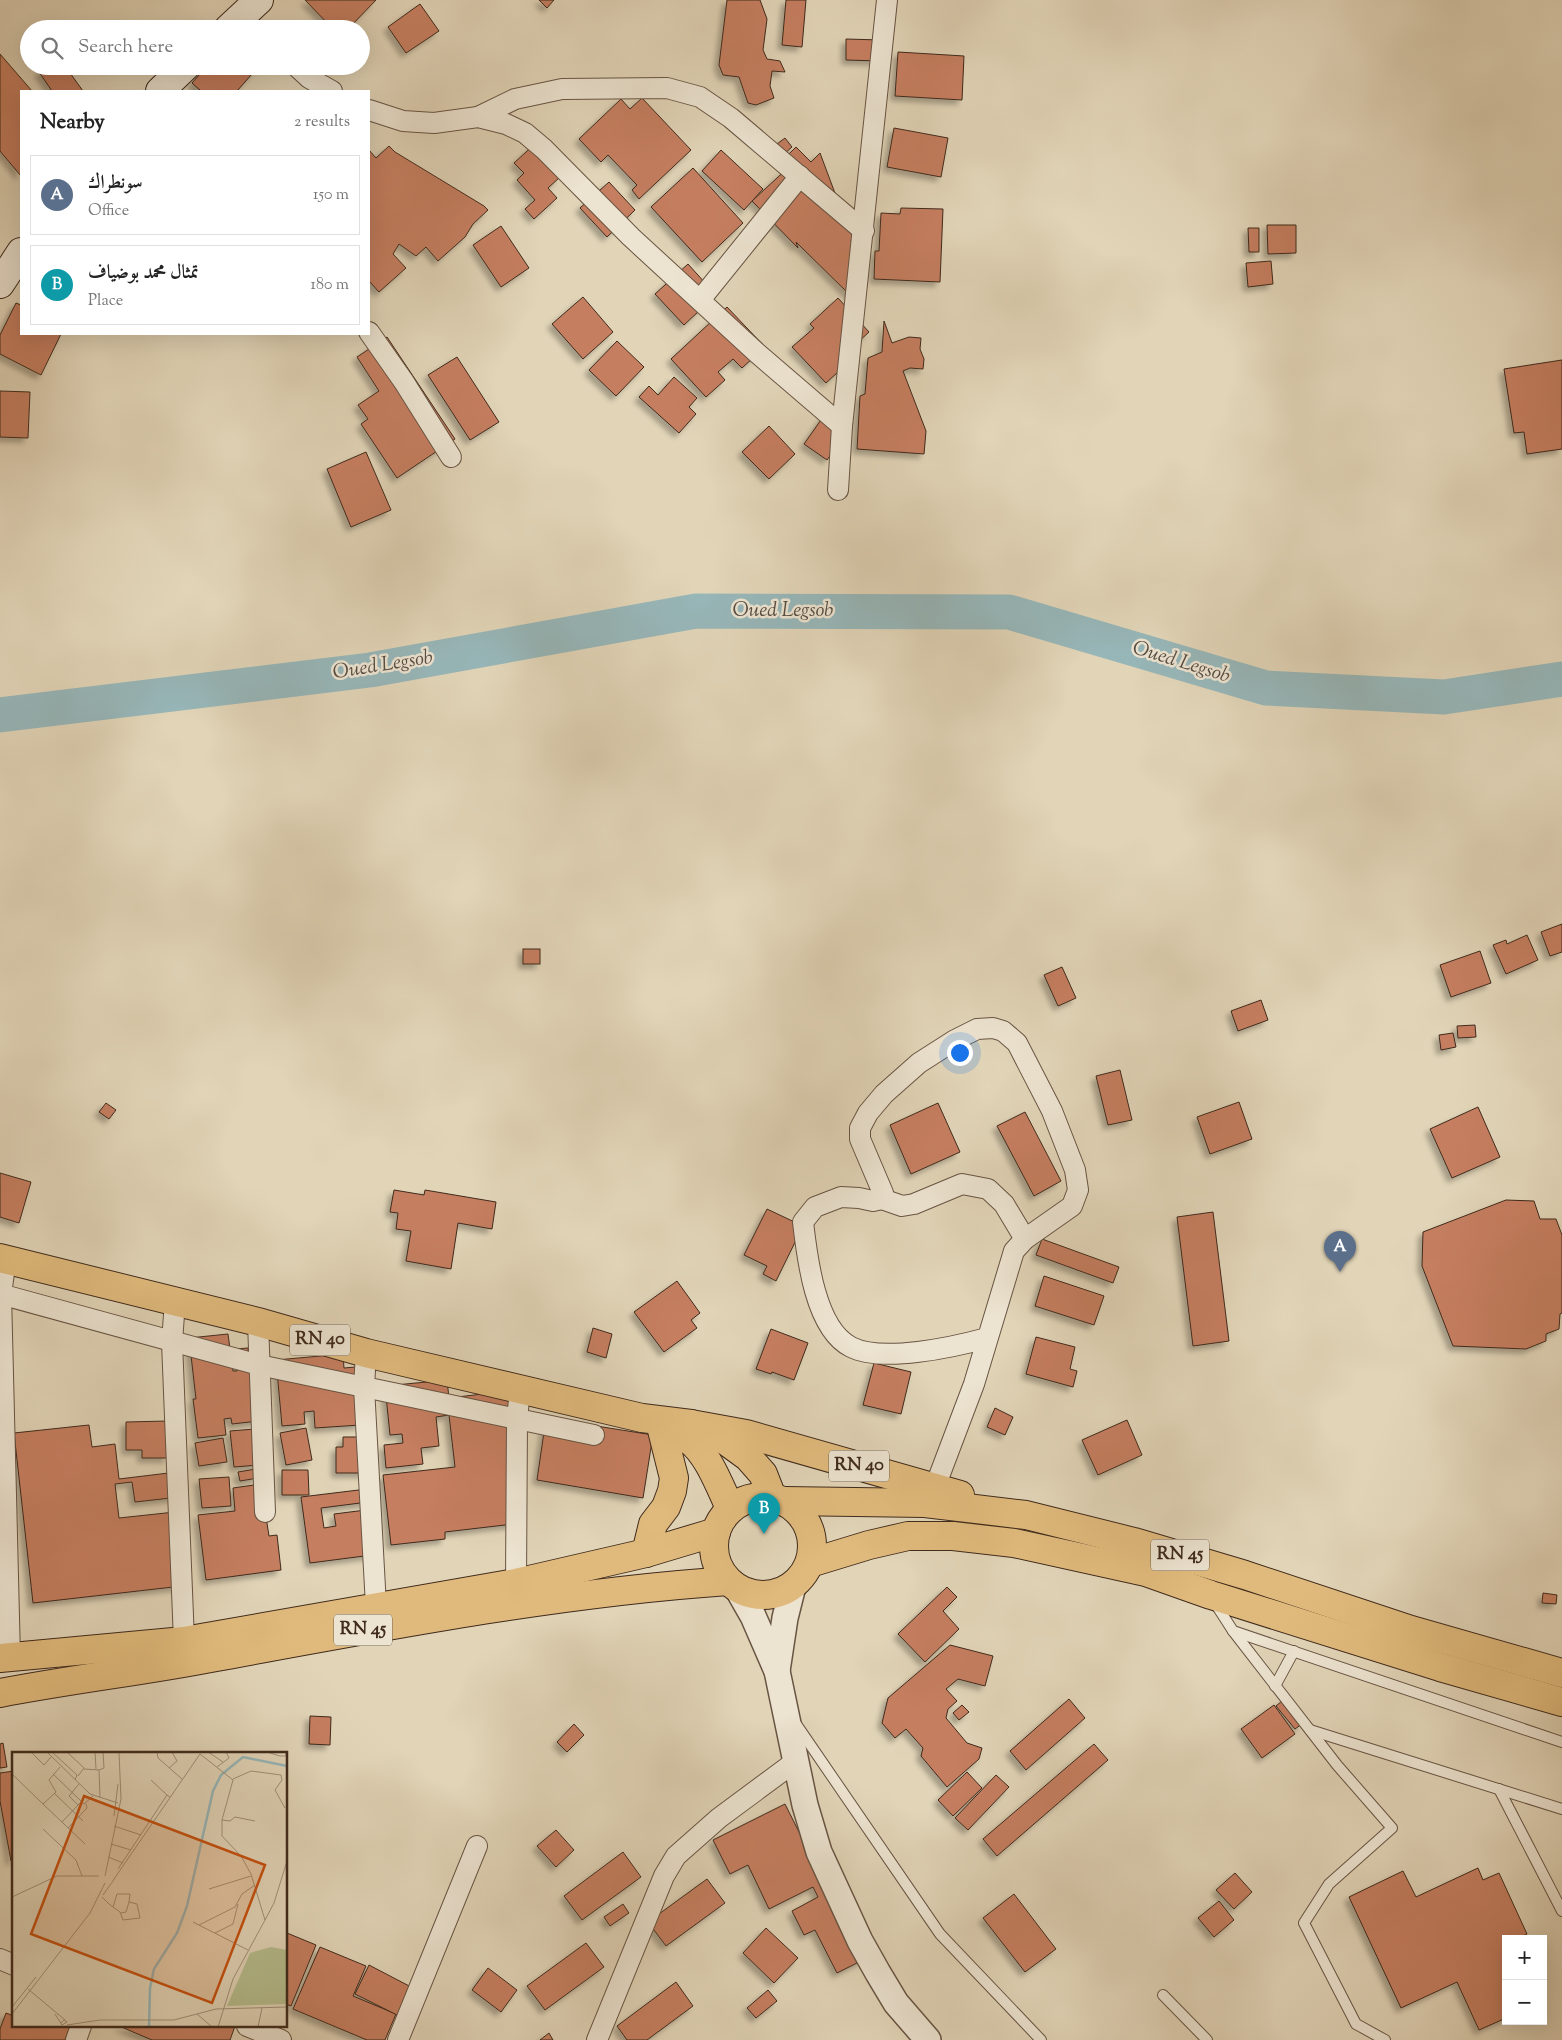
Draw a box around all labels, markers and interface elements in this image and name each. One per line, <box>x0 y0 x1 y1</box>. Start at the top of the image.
search box <box>20 20 370 75</box>
icon: search <box>38 34 66 62</box>
text: Search here <box>78 34 173 61</box>
text: Nearby <box>40 108 105 138</box>
text: 2 results <box>294 111 350 134</box>
text: سونطراك <box>88 170 143 197</box>
text: A <box>51 184 64 207</box>
text: 150 m <box>313 184 349 207</box>
text: Office <box>88 200 129 223</box>
text: تمثال محمد بوضياف <box>88 260 199 287</box>
text: B <box>52 274 62 297</box>
text: 180 m <box>310 274 349 297</box>
text: Place <box>88 290 123 313</box>
water label: Oued Legsob <box>733 597 834 626</box>
water label: Oued Legsob <box>1128 634 1234 692</box>
water label: Oued Legsob <box>331 644 435 688</box>
your location <box>947 1040 973 1066</box>
pin: A <box>1324 1231 1356 1272</box>
road number: RN 40 <box>290 1324 350 1356</box>
road number: RN 40 <box>829 1450 889 1482</box>
pin: B <box>748 1493 780 1534</box>
road number: RN 45 <box>1151 1540 1209 1570</box>
road number: RN 45 <box>334 1614 392 1646</box>
inset map <box>12 1752 288 2028</box>
map controls <box>1502 1935 1547 2025</box>
button: + <box>1502 1935 1547 1980</box>
button: − <box>1502 1980 1547 2025</box>

